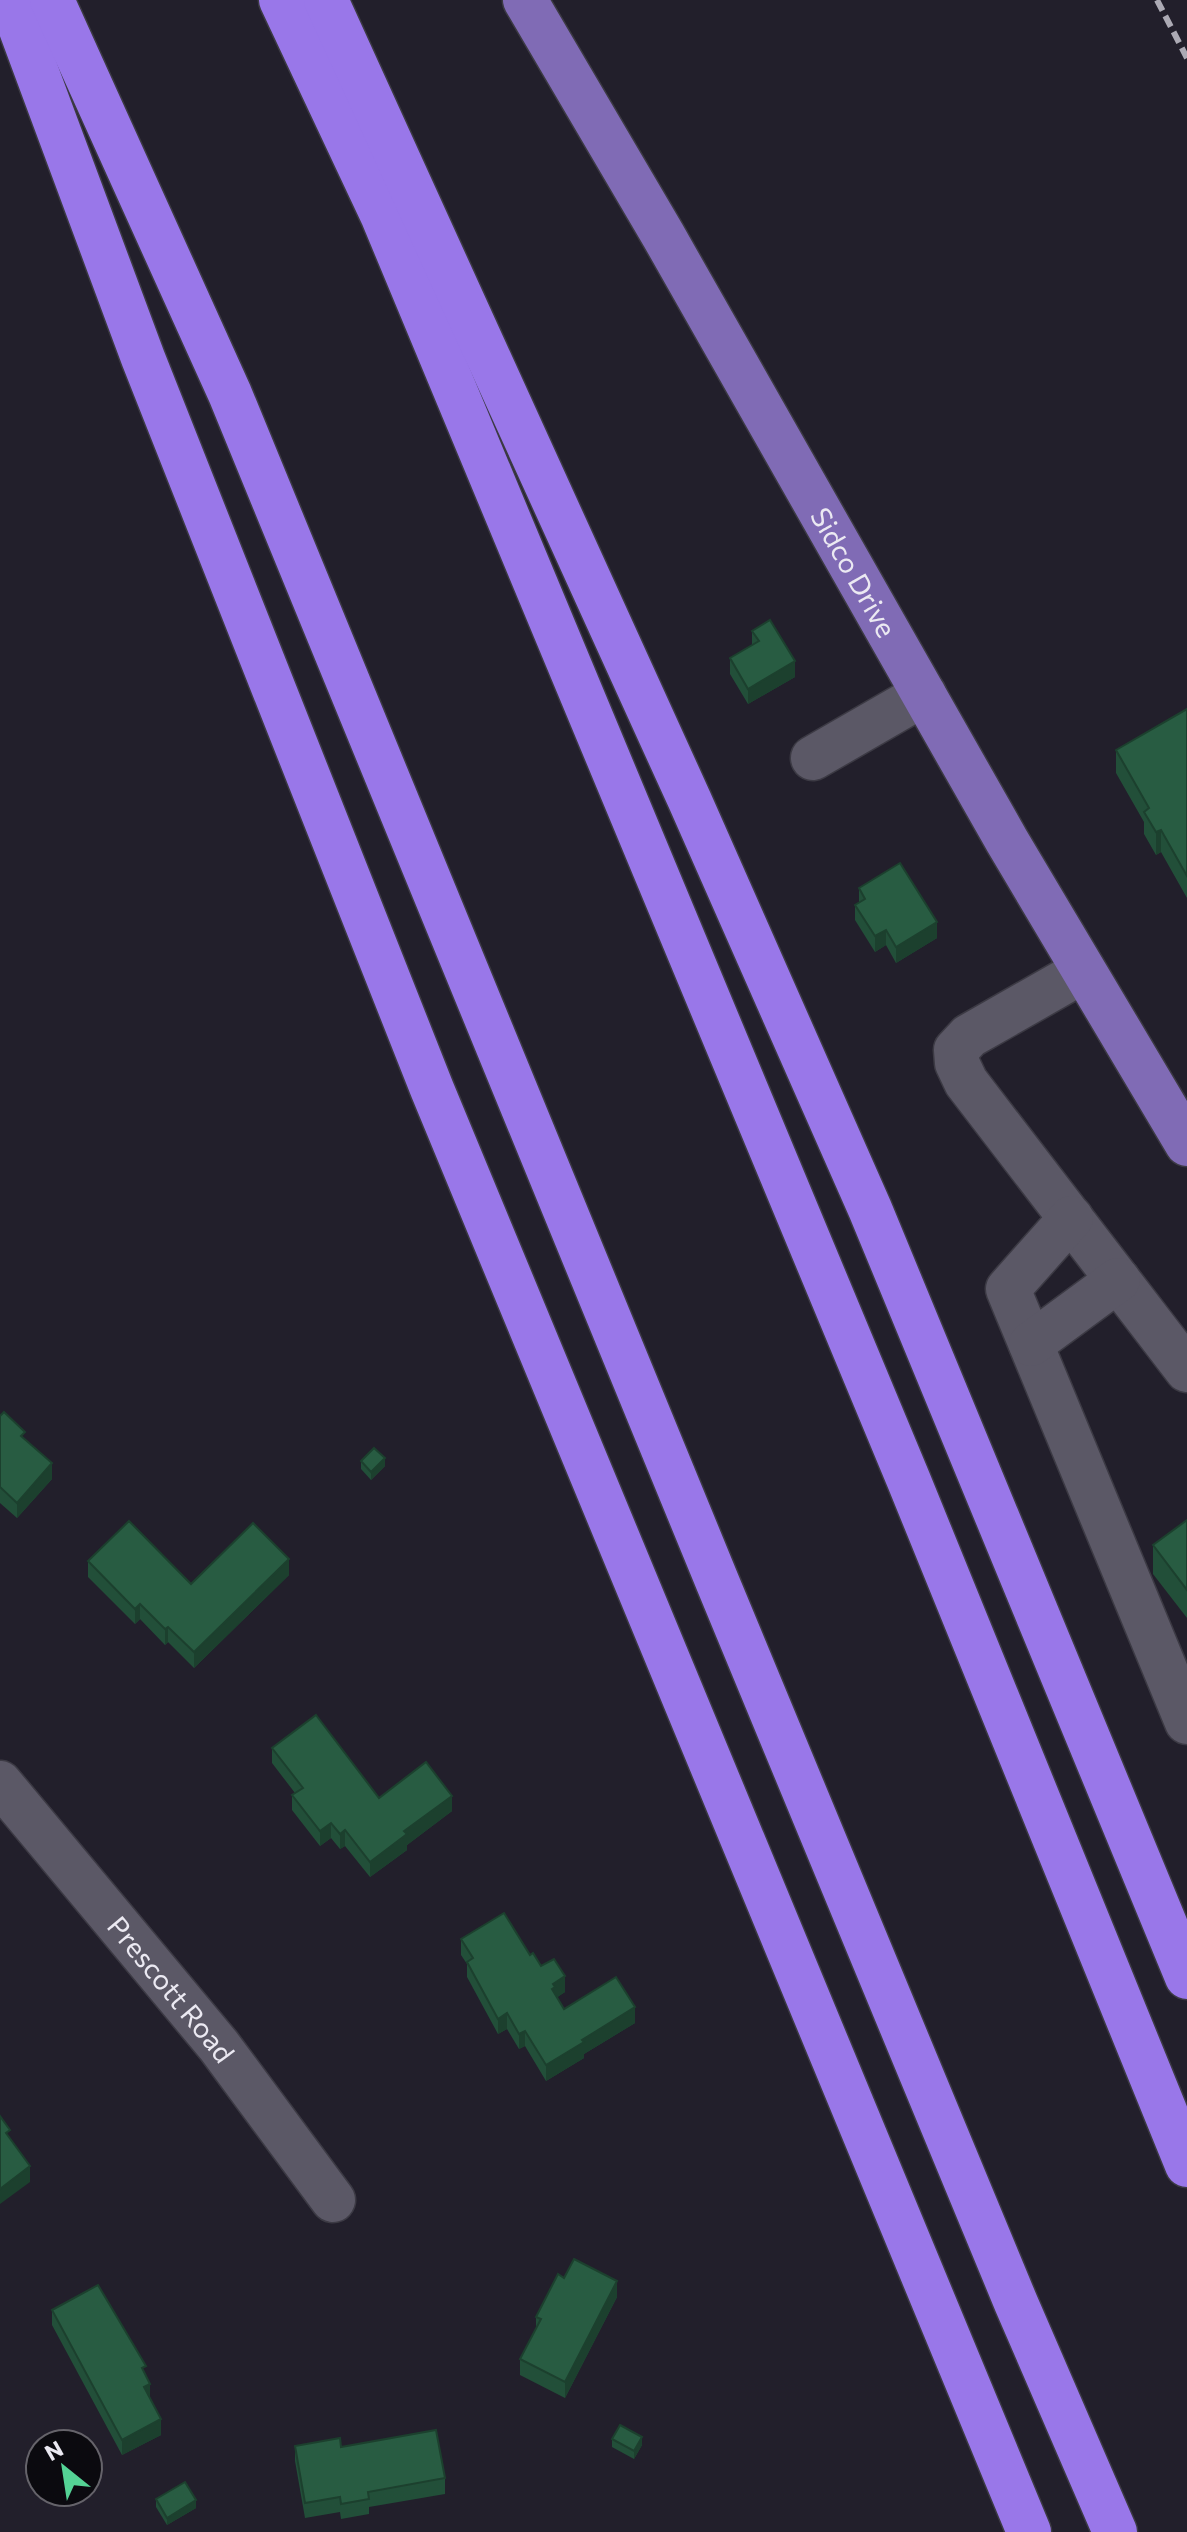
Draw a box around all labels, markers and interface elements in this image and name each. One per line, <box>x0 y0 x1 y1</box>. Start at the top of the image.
street label: Sidco Drive <box>804 501 904 643</box>
street label: Prescott Road <box>101 1909 242 2069</box>
north arrow <box>24 2428 104 2508</box>
text: N <box>40 2434 68 2466</box>

